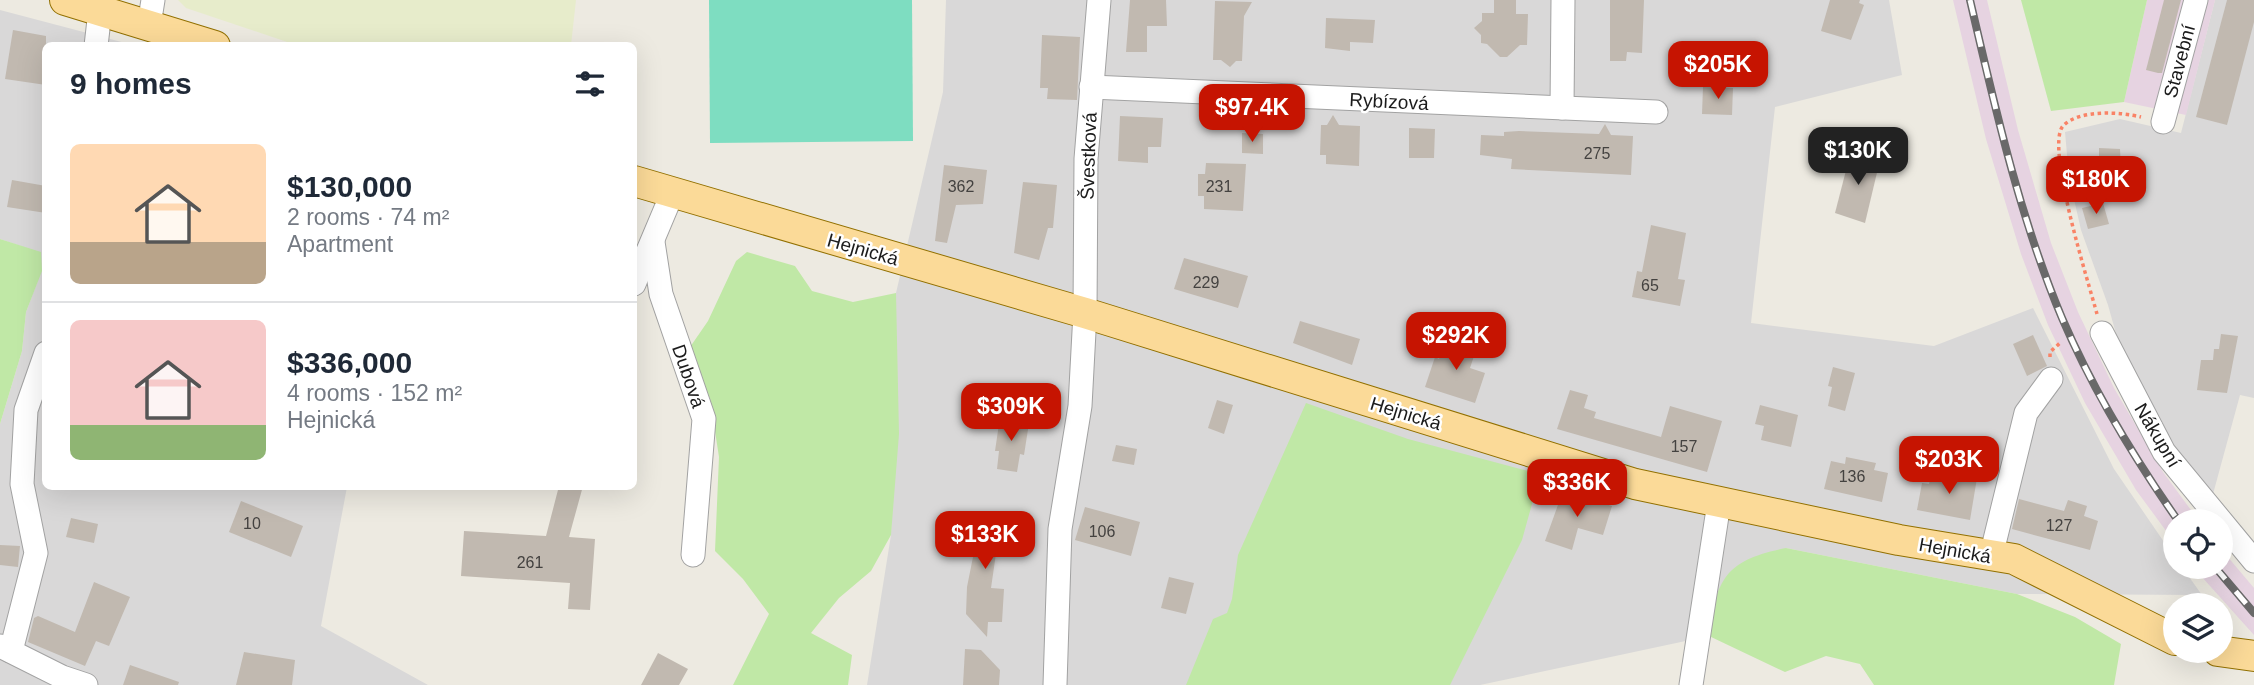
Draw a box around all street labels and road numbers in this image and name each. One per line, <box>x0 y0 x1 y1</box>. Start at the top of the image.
street label: Stavební <box>2160 21 2200 100</box>
street label: Rybízová <box>1349 89 1430 114</box>
street label: Švestková <box>1076 111 1101 200</box>
street label: Hejnická <box>825 229 901 270</box>
street label: Dubová <box>668 342 709 411</box>
street label: Hejnická <box>1368 393 1444 434</box>
street label: Nákupní <box>2130 400 2185 472</box>
street label: Hejnická <box>1917 534 1993 567</box>

